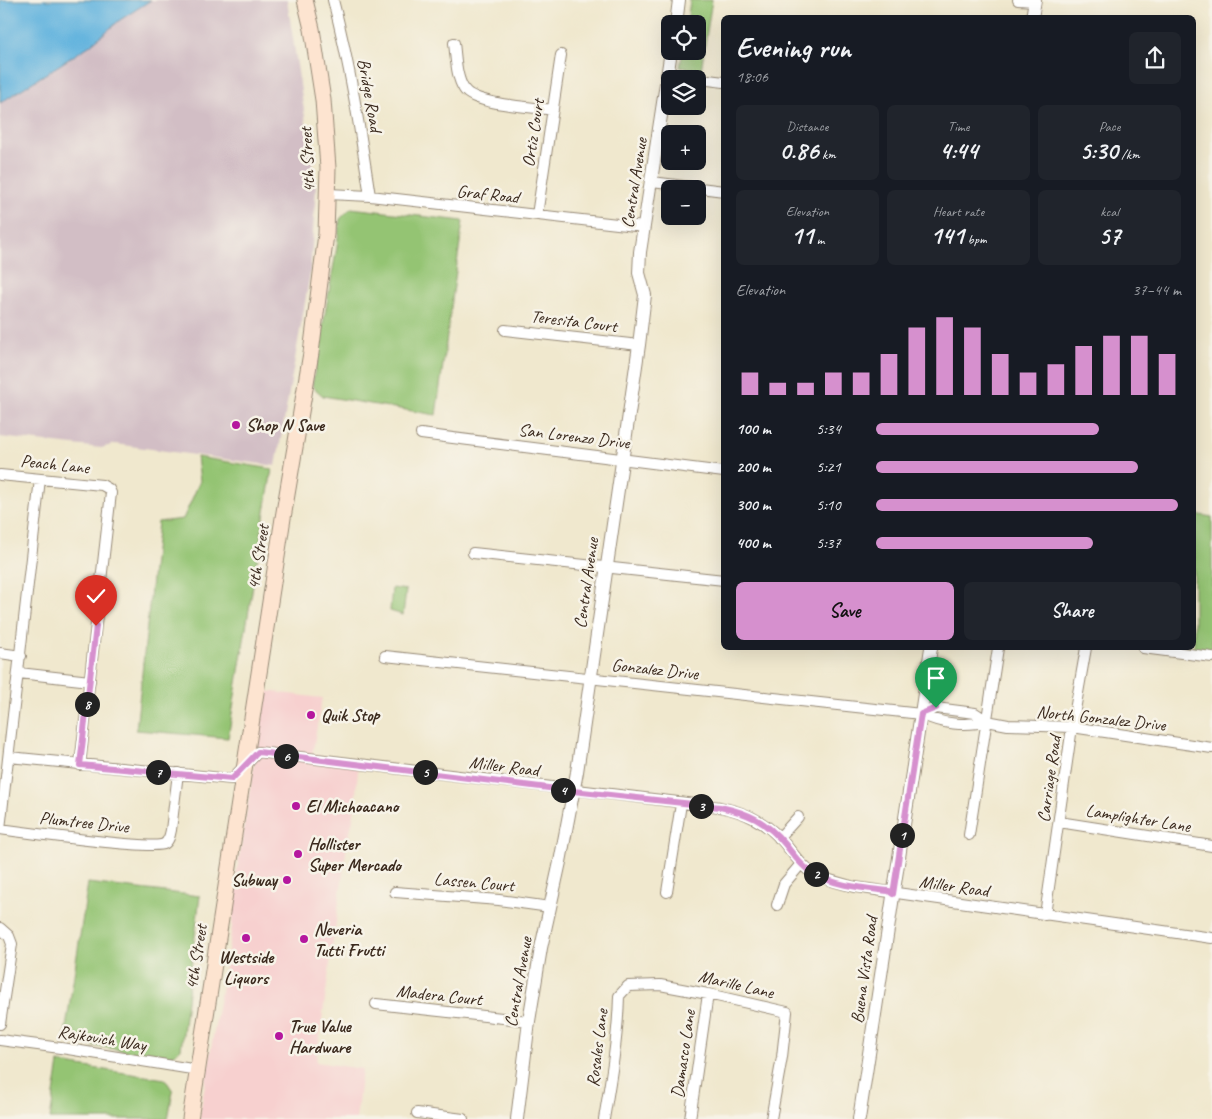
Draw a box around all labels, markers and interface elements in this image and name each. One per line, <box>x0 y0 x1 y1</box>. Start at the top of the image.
map controls <box>661 15 706 225</box>
button: locate <box>661 15 706 60</box>
text: Evening run <box>736 30 851 65</box>
button: share <box>1129 32 1181 84</box>
street label: Bridge Road <box>353 57 388 136</box>
text: 18:06 <box>736 67 768 87</box>
button: layers <box>661 70 706 115</box>
street label: Ortiz Court <box>517 95 550 169</box>
text: Distance <box>787 118 828 135</box>
text: Time <box>948 118 969 135</box>
text: Pace <box>1099 118 1120 135</box>
street label: 4th Street <box>294 125 320 193</box>
button: + <box>661 125 706 170</box>
street label: Central Avenue <box>616 135 652 230</box>
text: 0.86 <box>779 135 819 167</box>
text: 4:44 <box>939 135 978 167</box>
text: 5:30 <box>1080 135 1118 167</box>
text: km <box>819 146 836 163</box>
text: /km <box>1118 146 1140 163</box>
street label: Graf Road <box>456 180 523 209</box>
button: − <box>661 180 706 225</box>
text: Elevation <box>786 203 829 220</box>
text: Heart rate <box>933 203 984 220</box>
text: kcal <box>1100 203 1119 220</box>
text: 11 <box>791 220 813 252</box>
text: 141 <box>930 220 964 252</box>
text: 57 <box>1098 220 1121 252</box>
text: m <box>813 231 824 248</box>
text: bpm <box>964 231 987 248</box>
text: Elevation <box>736 280 785 300</box>
text: 37–44 m <box>1132 280 1181 300</box>
street label: Teresita Court <box>530 305 620 337</box>
place label: Shop N Save <box>246 414 326 436</box>
street label: San Lorenzo Drive <box>517 418 632 454</box>
marker: Shop N Save <box>230 419 242 431</box>
text: 100 m <box>736 419 771 439</box>
text: 5:34 <box>816 419 841 439</box>
street label: Peach Lane <box>20 449 92 479</box>
text: 200 m <box>736 457 771 477</box>
text: 5:21 <box>816 457 841 477</box>
text: 300 m <box>736 495 771 515</box>
text: 5:10 <box>816 495 841 515</box>
street label: 4th Street <box>242 521 274 591</box>
text: 400 m <box>736 533 771 553</box>
text: 5:37 <box>816 533 841 553</box>
street label: Central Avenue <box>569 535 603 630</box>
pin <box>75 575 117 626</box>
icon: check <box>82 582 110 610</box>
button: Save <box>736 582 954 640</box>
button: Share <box>964 582 1181 640</box>
street label: Gonzalez Drive <box>611 654 701 685</box>
pin <box>915 657 957 708</box>
icon: arrive <box>922 664 950 692</box>
pin: 8 <box>74 692 100 716</box>
text: 8 <box>84 696 91 713</box>
street label: North Gonzalez Drive <box>1035 700 1168 736</box>
place label: Quik Stop <box>321 704 381 726</box>
marker: Quik Stop <box>305 709 317 721</box>
street label: Carriage Road <box>1032 732 1066 824</box>
pin: 6 <box>274 744 298 768</box>
text: 6 <box>283 748 290 765</box>
street label: Miller Road <box>468 751 543 782</box>
pin: 7 <box>146 760 170 784</box>
pin: 5 <box>412 760 438 784</box>
text: 7 <box>155 764 162 781</box>
text: 5 <box>422 764 429 781</box>
pin: 4 <box>550 778 576 802</box>
text: 4 <box>560 782 567 799</box>
pin: 3 <box>688 794 714 818</box>
place label: El Michoacano <box>306 795 400 817</box>
text: 3 <box>698 798 705 815</box>
street label: Lamplighter Lane <box>1084 799 1193 837</box>
marker: El Michoacano <box>290 800 302 812</box>
street label: Plumtree Drive <box>38 806 131 838</box>
pin: 1 <box>890 822 914 848</box>
text: 1 <box>899 827 906 844</box>
place label: Hollister Super Mercado <box>308 833 402 876</box>
marker: Hollister Super Mercado <box>292 848 304 860</box>
pin: 2 <box>804 862 828 886</box>
text: 2 <box>813 866 820 883</box>
street label: Lassen Court <box>433 868 517 897</box>
place label: Subway <box>231 869 279 891</box>
street label: Miller Road <box>918 870 993 902</box>
marker: Subway <box>281 874 293 886</box>
street label: Buena Vista Road <box>846 912 883 1025</box>
place label: Neveria Tutti Frutti <box>314 918 387 961</box>
street label: 4th Street <box>180 921 212 991</box>
marker: Westside Liquors <box>240 932 252 944</box>
marker: Neveria Tutti Frutti <box>298 933 310 945</box>
street label: Central Avenue <box>499 934 537 1029</box>
place label: Westside Liquors <box>219 946 275 989</box>
street label: Marille Lane <box>696 965 777 1004</box>
street label: Madera Court <box>395 980 485 1011</box>
street label: Rosales Lane <box>581 1007 613 1088</box>
street label: Damasco Lane <box>666 1007 700 1099</box>
place label: True Value Hardware <box>289 1015 353 1058</box>
street label: Rajkovich Way <box>56 1020 150 1056</box>
marker: True Value Hardware <box>273 1030 285 1042</box>

